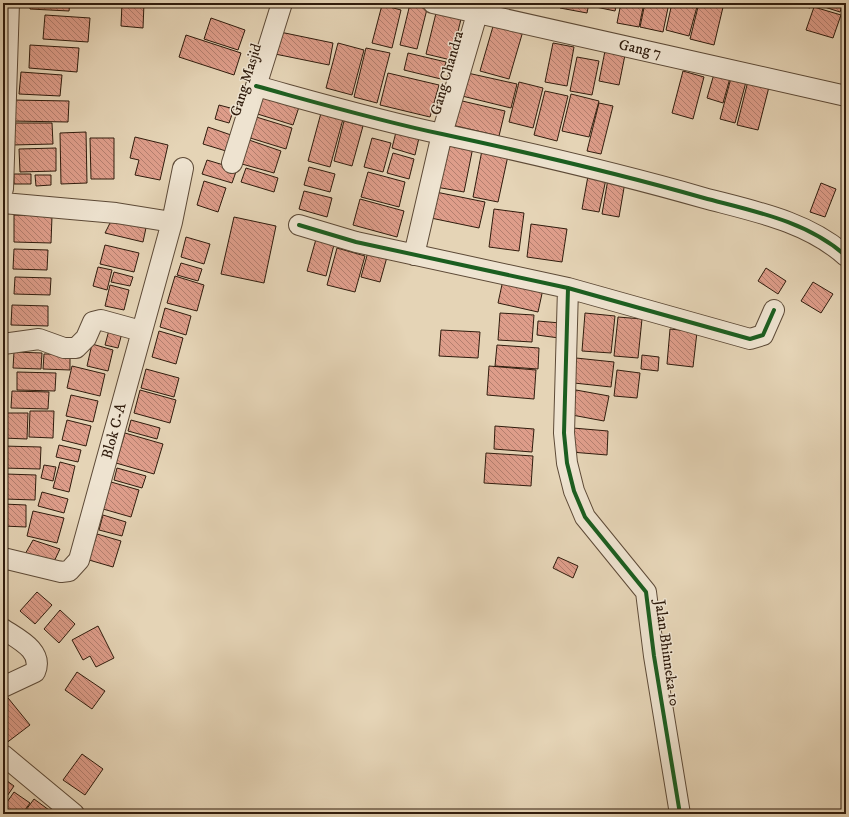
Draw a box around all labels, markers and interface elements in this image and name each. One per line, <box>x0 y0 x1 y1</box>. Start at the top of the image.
street label: Gang Chandra <box>426 28 468 117</box>
street label: Gang 7 <box>617 35 663 63</box>
street label: Gang Masjid <box>226 41 266 119</box>
street label: Blok C-A <box>97 400 131 461</box>
street label: Jalan Bhinneka 10 <box>650 596 684 708</box>

